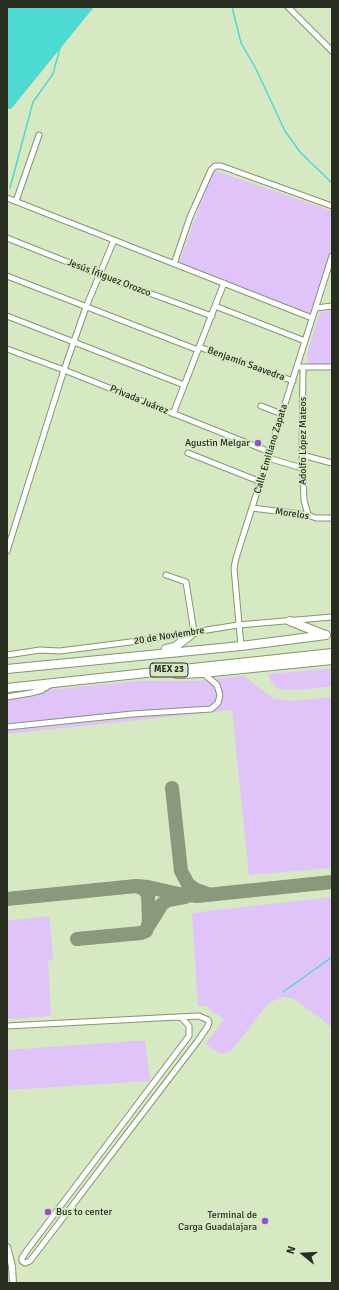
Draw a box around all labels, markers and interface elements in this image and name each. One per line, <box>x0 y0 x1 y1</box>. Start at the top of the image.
street label: Jesús Íñiguez Orozco <box>65 257 153 299</box>
street label: Benjamín Saavedra <box>206 344 286 384</box>
street label: Privada Juárez <box>108 383 170 417</box>
street label: Adolfo López Mateos <box>297 397 309 485</box>
street label: Calle Emiliano Zapata <box>252 403 290 495</box>
place label: Agustin Melgar <box>185 437 250 449</box>
marker: Agustin Melgar <box>253 438 263 448</box>
street label: Morelos <box>274 505 310 523</box>
street label: 20 de Noviembre <box>133 624 205 648</box>
road number: MEX 23 <box>150 663 188 677</box>
place label: Bus to center <box>56 1206 112 1218</box>
marker: Bus to center <box>43 1207 53 1217</box>
place label: Terminal de Carga Guadalajara <box>178 1209 257 1232</box>
marker: Terminal de Carga Guadalajara <box>260 1216 270 1226</box>
north arrow <box>283 1234 323 1274</box>
text: N <box>284 1244 298 1256</box>

